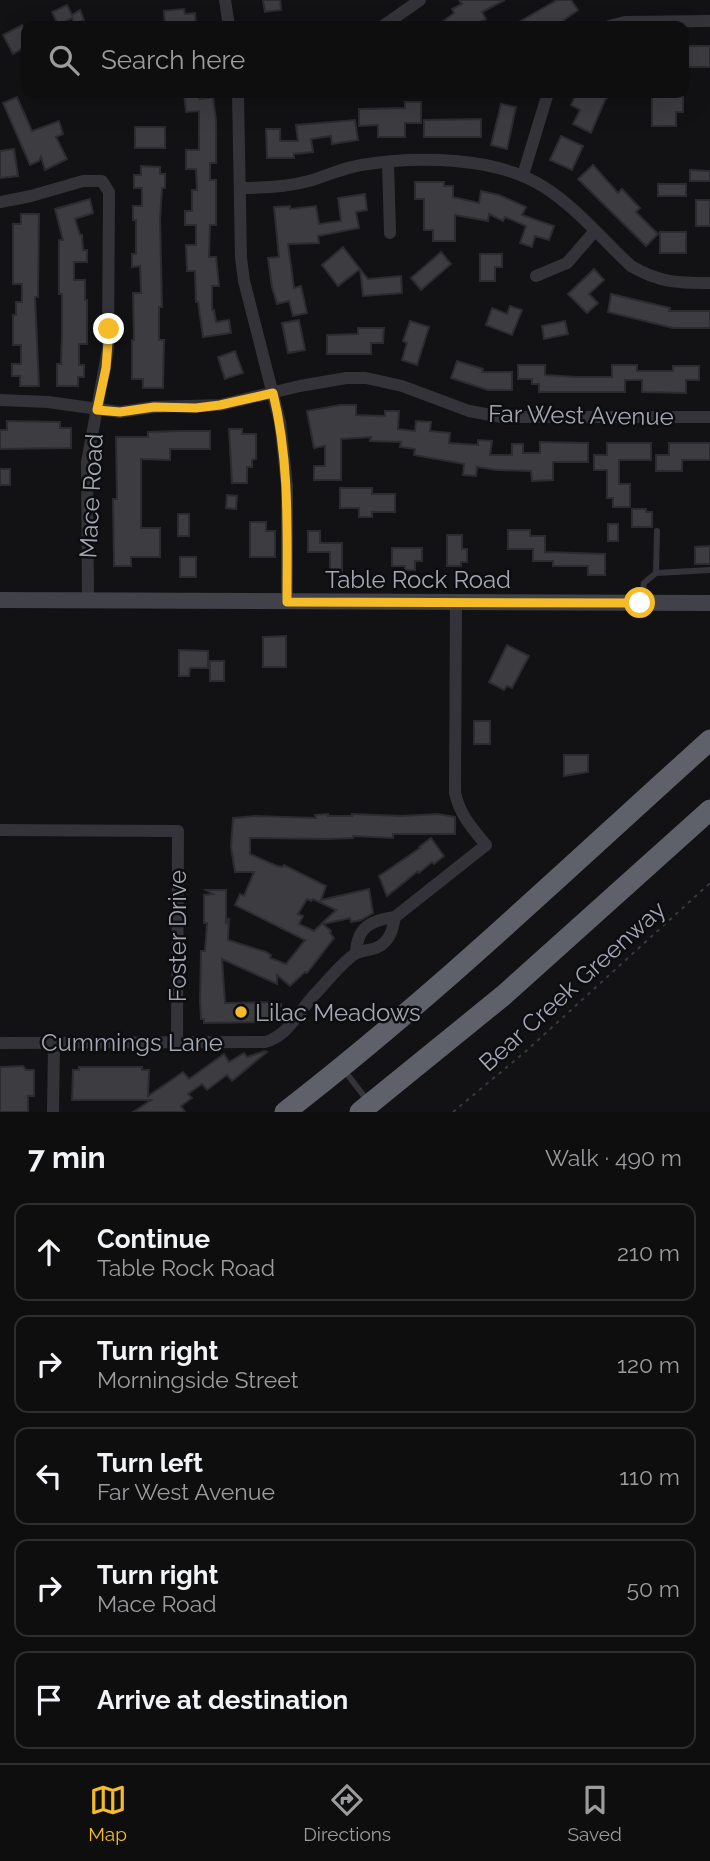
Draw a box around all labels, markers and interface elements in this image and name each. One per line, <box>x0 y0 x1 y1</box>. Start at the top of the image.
search box <box>21 21 689 98</box>
icon: search <box>45 41 83 79</box>
text: Search here <box>101 45 245 75</box>
route end <box>93 313 124 344</box>
street label: Far West Avenue <box>488 399 674 431</box>
street label: Mace Road <box>73 433 109 559</box>
street label: Table Rock Road <box>325 565 511 594</box>
route start <box>624 587 655 618</box>
street label: Foster Drive <box>163 870 192 1002</box>
street label: Bear Creek Greenway <box>473 895 671 1077</box>
place label: Lilac Meadows <box>255 998 421 1027</box>
marker: Lilac Meadows <box>233 1004 249 1020</box>
street label: Cummings Lane <box>41 1028 223 1057</box>
text: 7 min <box>28 1140 106 1175</box>
text: Walk · 490 m <box>545 1144 682 1171</box>
text: Continue <box>97 1224 210 1254</box>
icon: ahead <box>30 1233 68 1271</box>
text: 210 m <box>617 1239 680 1266</box>
text: Table Rock Road <box>97 1254 275 1281</box>
text: Turn right <box>97 1336 218 1366</box>
icon: right <box>30 1345 68 1383</box>
text: 120 m <box>617 1351 680 1378</box>
text: Morningside Street <box>97 1366 298 1393</box>
text: Turn left <box>97 1448 203 1478</box>
icon: left <box>30 1457 68 1495</box>
text: 110 m <box>619 1463 680 1490</box>
text: Far West Avenue <box>97 1478 275 1505</box>
text: Turn right <box>97 1560 218 1590</box>
icon: right <box>30 1569 68 1607</box>
text: 50 m <box>626 1575 680 1602</box>
text: Mace Road <box>97 1590 217 1617</box>
icon: arrive <box>30 1681 68 1719</box>
text: Arrive at destination <box>97 1685 348 1715</box>
tab: Map <box>88 1781 127 1845</box>
tab: Directions <box>303 1781 391 1845</box>
tab: Saved <box>567 1781 622 1845</box>

